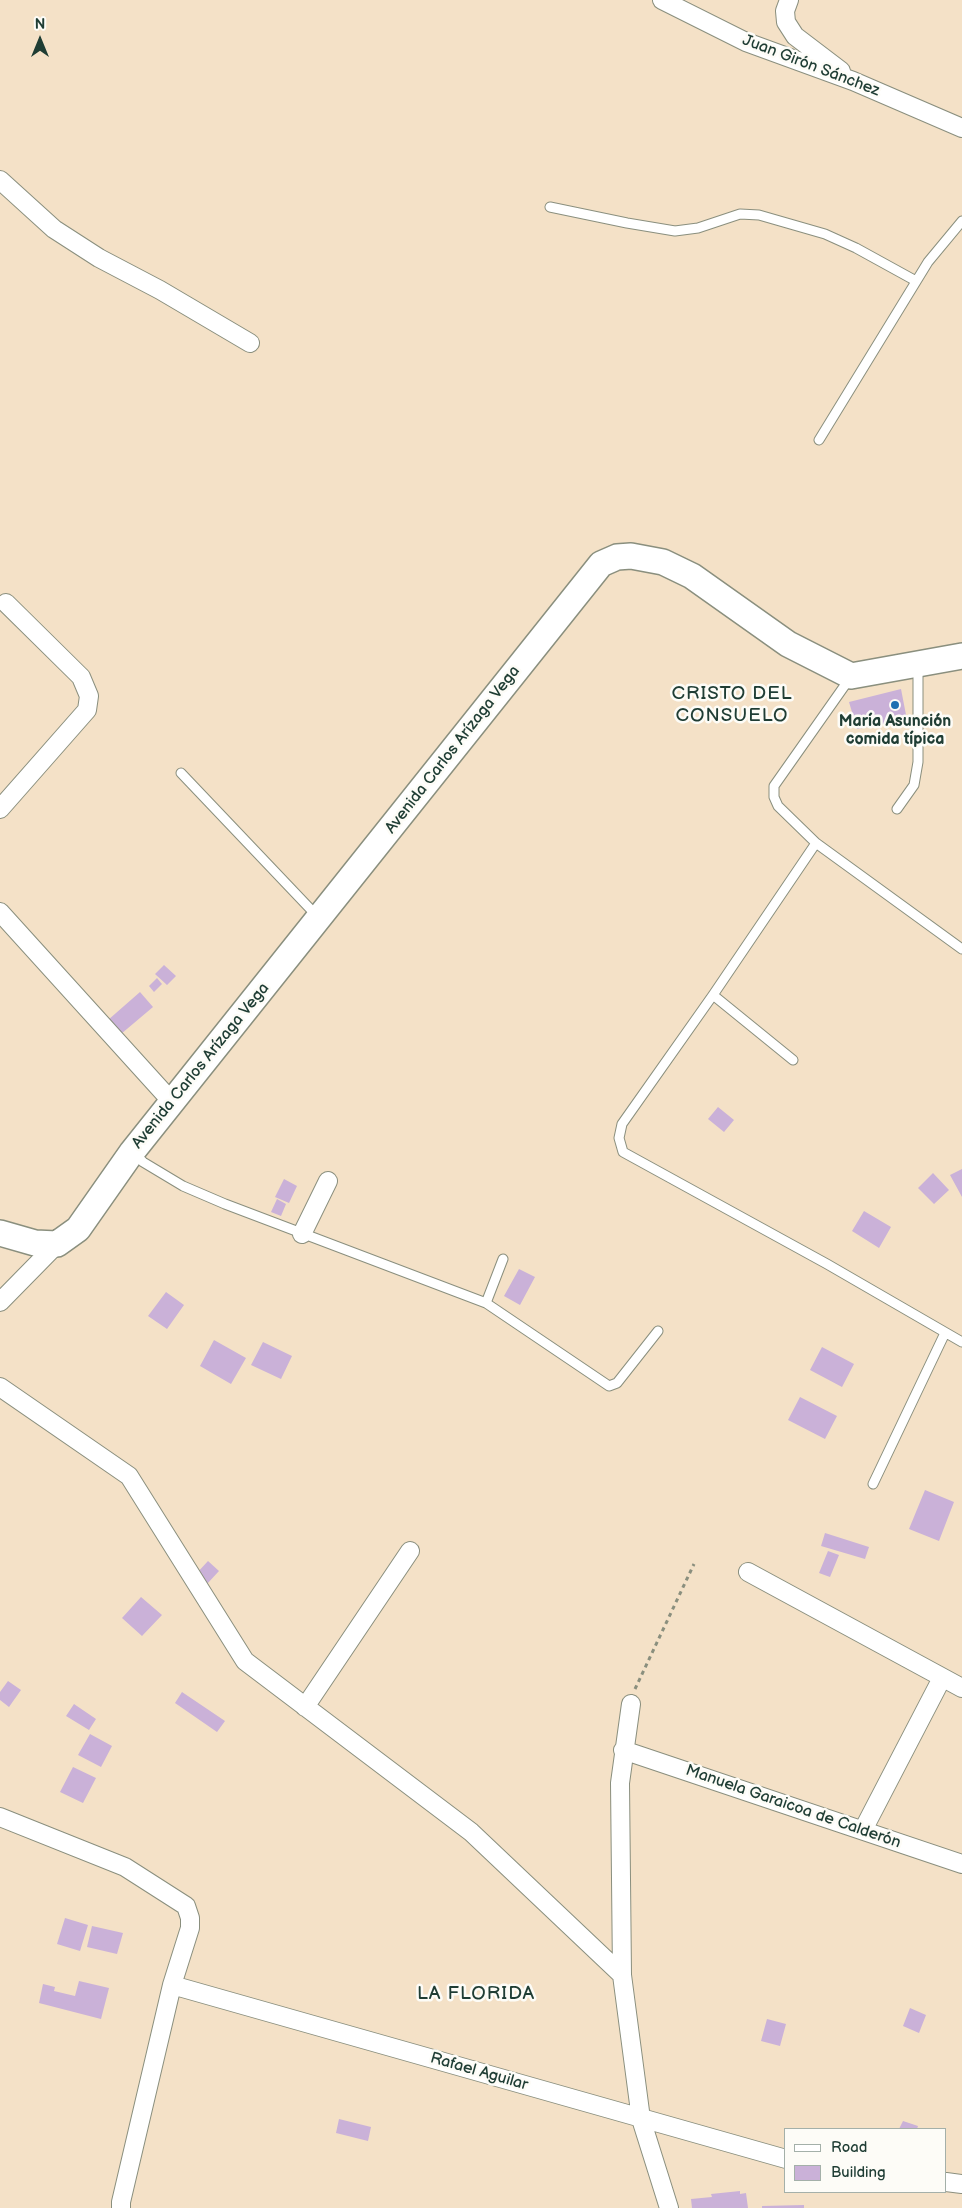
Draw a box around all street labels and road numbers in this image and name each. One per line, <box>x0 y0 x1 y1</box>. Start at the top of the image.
street label: Juan Girón Sánchez <box>740 31 882 101</box>
street label: Avenida Carlos Arízaga Vega <box>382 662 524 838</box>
street label: Avenida Carlos Arízaga Vega <box>128 979 274 1153</box>
street label: Manuela Garaicoa de Calderón <box>683 1761 903 1853</box>
street label: Rafael Aguilar <box>428 2049 530 2095</box>

